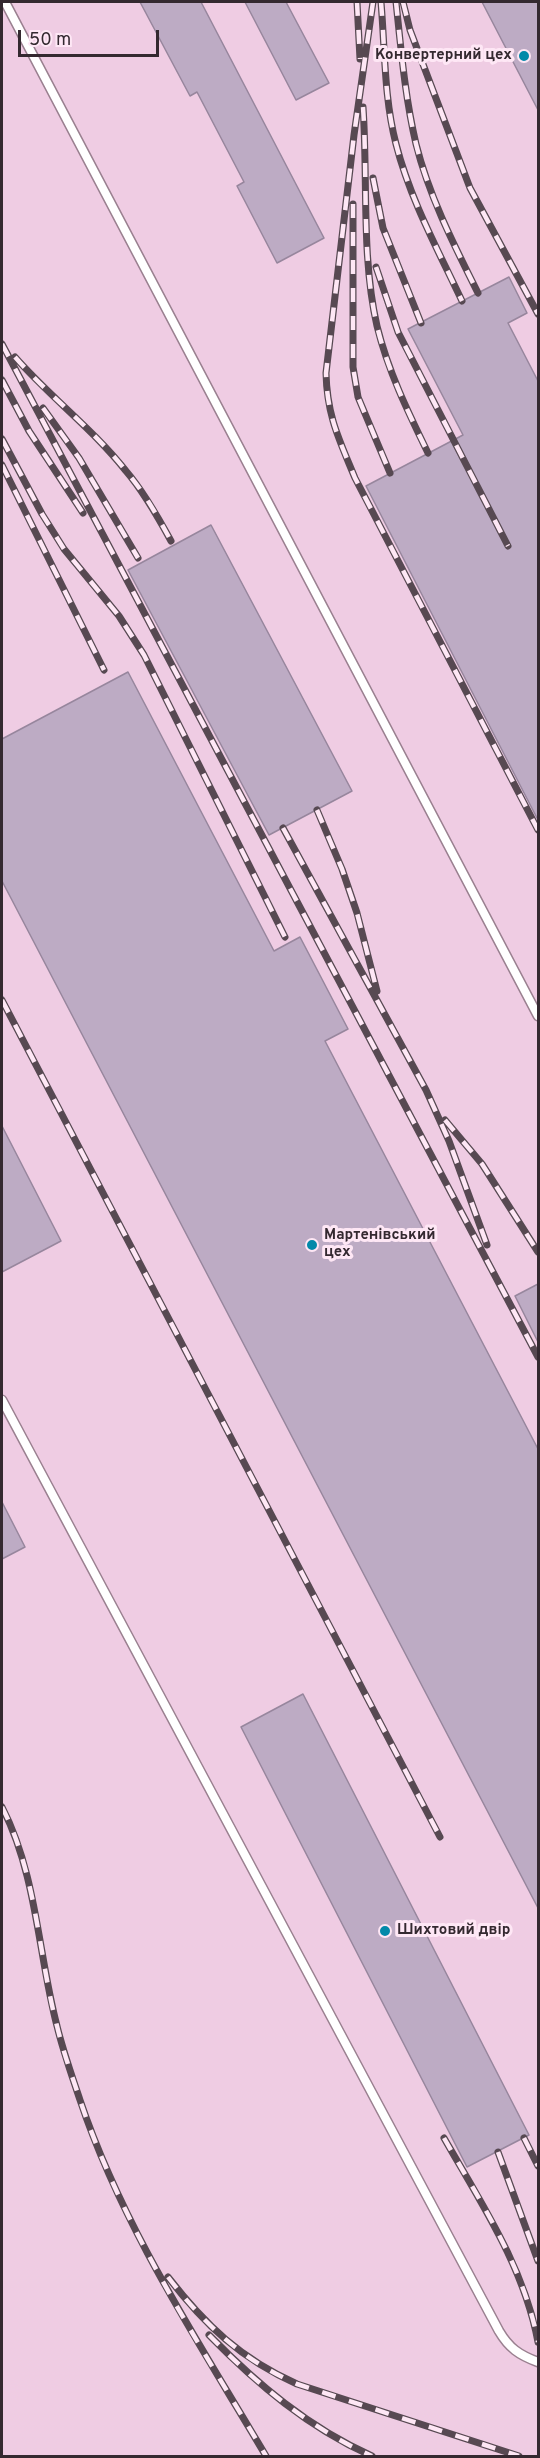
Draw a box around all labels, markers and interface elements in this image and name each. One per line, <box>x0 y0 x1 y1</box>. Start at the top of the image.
scale bar <box>21 18 162 56</box>
text: 50 m <box>29 29 71 52</box>
place label: Конвертерний цех <box>375 47 512 65</box>
marker: Конвертерний цех <box>517 49 531 63</box>
place label: Мартенівський цех <box>324 1227 435 1262</box>
marker: Мартенівський цех <box>305 1238 319 1252</box>
place label: Шихтовий двір <box>397 1922 510 1940</box>
marker: Шихтовий двір <box>378 1924 392 1938</box>

